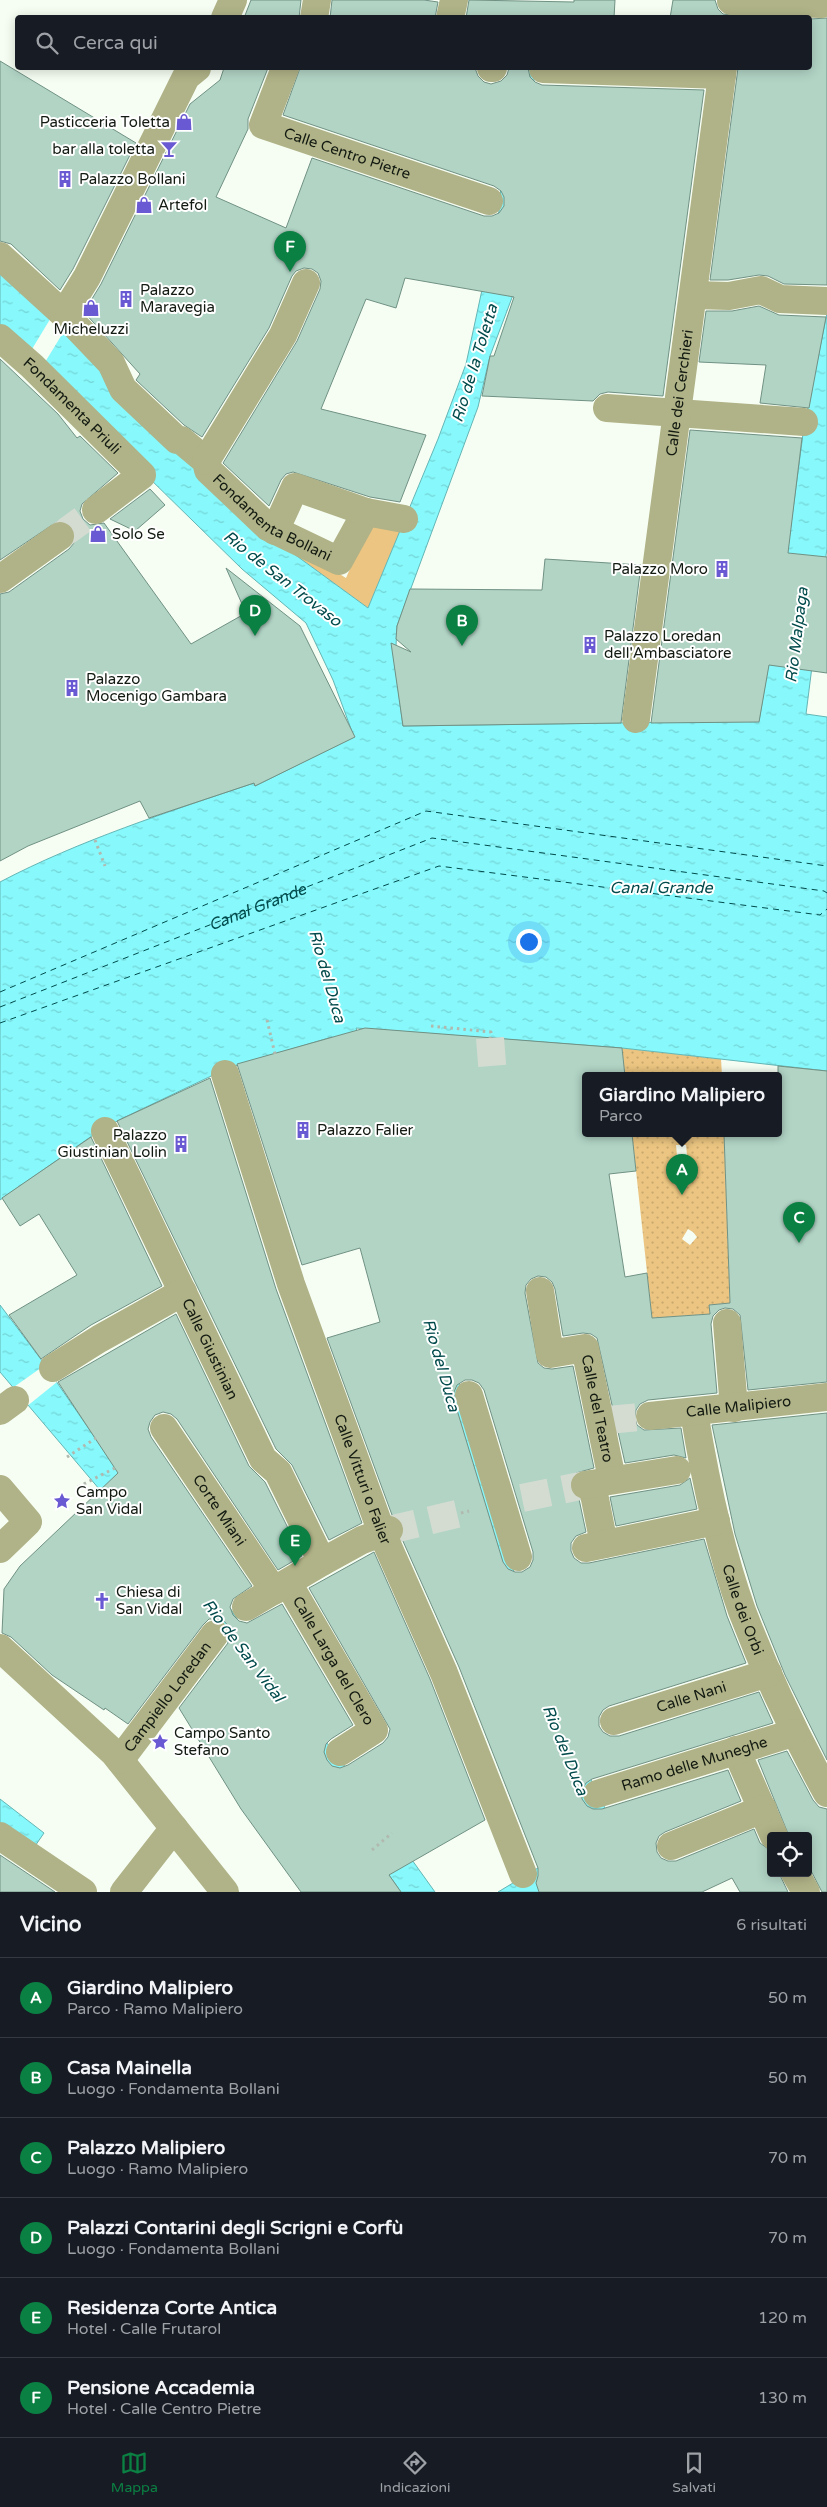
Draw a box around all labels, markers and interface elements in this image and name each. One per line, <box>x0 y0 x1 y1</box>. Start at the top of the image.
search box <box>15 15 812 70</box>
icon: search <box>33 29 61 57</box>
text: Cerca qui <box>73 32 158 54</box>
shop icon: Pasticceria Toletta <box>174 112 194 132</box>
place label: Pasticceria Toletta <box>40 113 170 131</box>
street label: Calle Centro Pietre <box>281 124 413 183</box>
bar icon: bar alla toletta <box>159 139 179 159</box>
place label: bar alla toletta <box>52 140 155 158</box>
building icon: Palazzo Bollani <box>55 169 75 189</box>
place label: Palazzo Bollani <box>79 170 185 188</box>
shop icon: Artefol <box>134 195 154 215</box>
place label: Artefol <box>158 196 207 214</box>
pin: F <box>274 231 306 272</box>
place label: Palazzo Maravegia <box>140 281 215 316</box>
building icon: Palazzo Maravegia <box>116 289 136 309</box>
shop icon: Micheluzzi <box>81 298 101 318</box>
water label: Rio de la Toletta <box>447 301 503 425</box>
place label: Micheluzzi <box>53 320 129 338</box>
street label: Calle dei Cerchieri <box>662 329 697 457</box>
street label: Fondamenta Priuli <box>20 354 125 458</box>
street label: Fondamenta Bollani <box>209 470 334 565</box>
shop icon: Solo Se <box>88 524 108 544</box>
place label: Solo Se <box>112 525 165 543</box>
water label: Rio de San Trovaso <box>219 526 346 632</box>
building icon: Palazzo Moro <box>712 559 732 579</box>
place label: Palazzo Moro <box>612 560 708 578</box>
water label: Rio Malpaga <box>781 585 813 684</box>
pin: D <box>239 595 271 636</box>
pin: B <box>446 605 478 646</box>
place label: Palazzo Loredan dell'Ambasciatore <box>604 627 731 662</box>
building icon: Palazzo Loredan dell'Ambasciatore <box>580 635 600 655</box>
place label: Palazzo Mocenigo Gambara <box>86 670 227 705</box>
building icon: Palazzo Mocenigo Gambara <box>62 678 82 698</box>
water label: Canal Grande <box>609 878 714 898</box>
water label: Canal Grande <box>206 879 310 935</box>
water label: Rio del Duca <box>304 928 350 1026</box>
your location <box>516 929 542 955</box>
popup <box>582 1072 782 1137</box>
text: Giardino Malipiero <box>599 1084 765 1106</box>
text: Parco <box>599 1106 642 1126</box>
building icon: Palazzo Falier <box>293 1120 313 1140</box>
place label: Palazzo Falier <box>317 1121 414 1139</box>
place label: Palazzo Giustinian Lolin <box>57 1126 167 1161</box>
building icon: Palazzo Giustinian Lolin <box>171 1134 191 1154</box>
pin: A <box>666 1154 698 1195</box>
pin: C <box>783 1202 815 1243</box>
street label: Calle Giustinian <box>178 1296 242 1403</box>
water label: Rio del Duca <box>418 1317 464 1415</box>
street label: Calle del Teatro <box>578 1353 617 1464</box>
street label: Calle Malipiero <box>685 1392 792 1421</box>
street label: Calle Vitturi o Falier <box>330 1411 395 1548</box>
street label: Corte Miani <box>189 1471 250 1549</box>
place label: Campo San Vidal <box>76 1483 142 1518</box>
place icon: Campo San Vidal <box>52 1491 72 1511</box>
pin: E <box>279 1525 311 1566</box>
street label: Calle dei Orbi <box>718 1562 768 1658</box>
place label: Chiesa di San Vidal <box>116 1583 182 1618</box>
church icon: Chiesa di San Vidal <box>92 1591 112 1611</box>
street label: Calle Larga del Clero <box>289 1593 378 1728</box>
water label: Rio de San Vidal <box>198 1595 290 1707</box>
street label: Campiello Loredan <box>120 1638 215 1756</box>
street label: Calle Nani <box>654 1678 728 1716</box>
water label: Rio del Duca <box>538 1702 593 1799</box>
place label: Campo Santo Stefano <box>174 1724 270 1759</box>
place icon: Campo Santo Stefano <box>150 1732 170 1752</box>
street label: Ramo delle Muneghe <box>619 1733 770 1795</box>
map controls <box>767 1832 812 1877</box>
button: locate <box>767 1832 812 1877</box>
text: Vicino <box>20 1912 82 1937</box>
text: 6 risultati <box>736 1915 807 1935</box>
text: Giardino Malipiero <box>67 1977 233 1999</box>
text: A <box>30 1988 42 2008</box>
text: 50 m <box>768 1988 807 2008</box>
text: Parco · Ramo Malipiero <box>67 1999 243 2019</box>
text: Casa Mainella <box>67 2057 192 2079</box>
text: B <box>30 2068 42 2088</box>
text: 50 m <box>768 2068 807 2088</box>
text: Luogo · Fondamenta Bollani <box>67 2079 280 2099</box>
text: Palazzo Malipiero <box>67 2137 225 2159</box>
text: C <box>30 2148 42 2168</box>
text: 70 m <box>768 2148 807 2168</box>
text: Luogo · Ramo Malipiero <box>67 2159 248 2179</box>
text: Palazzi Contarini degli Scrigni e Corfù <box>67 2217 403 2239</box>
text: D <box>30 2228 42 2248</box>
text: 70 m <box>768 2228 807 2248</box>
text: Luogo · Fondamenta Bollani <box>67 2239 280 2259</box>
text: Residenza Corte Antica <box>67 2297 277 2319</box>
text: E <box>31 2308 41 2328</box>
text: 120 m <box>758 2308 807 2328</box>
text: Hotel · Calle Frutarol <box>67 2319 221 2339</box>
text: Pensione Accademia <box>67 2377 255 2399</box>
text: F <box>31 2388 41 2408</box>
text: 130 m <box>758 2388 807 2408</box>
text: Hotel · Calle Centro Pietre <box>67 2399 261 2419</box>
tab: Mappa <box>111 2449 158 2496</box>
tab: Indicazioni <box>380 2449 451 2496</box>
tab: Salvati <box>672 2449 716 2496</box>

